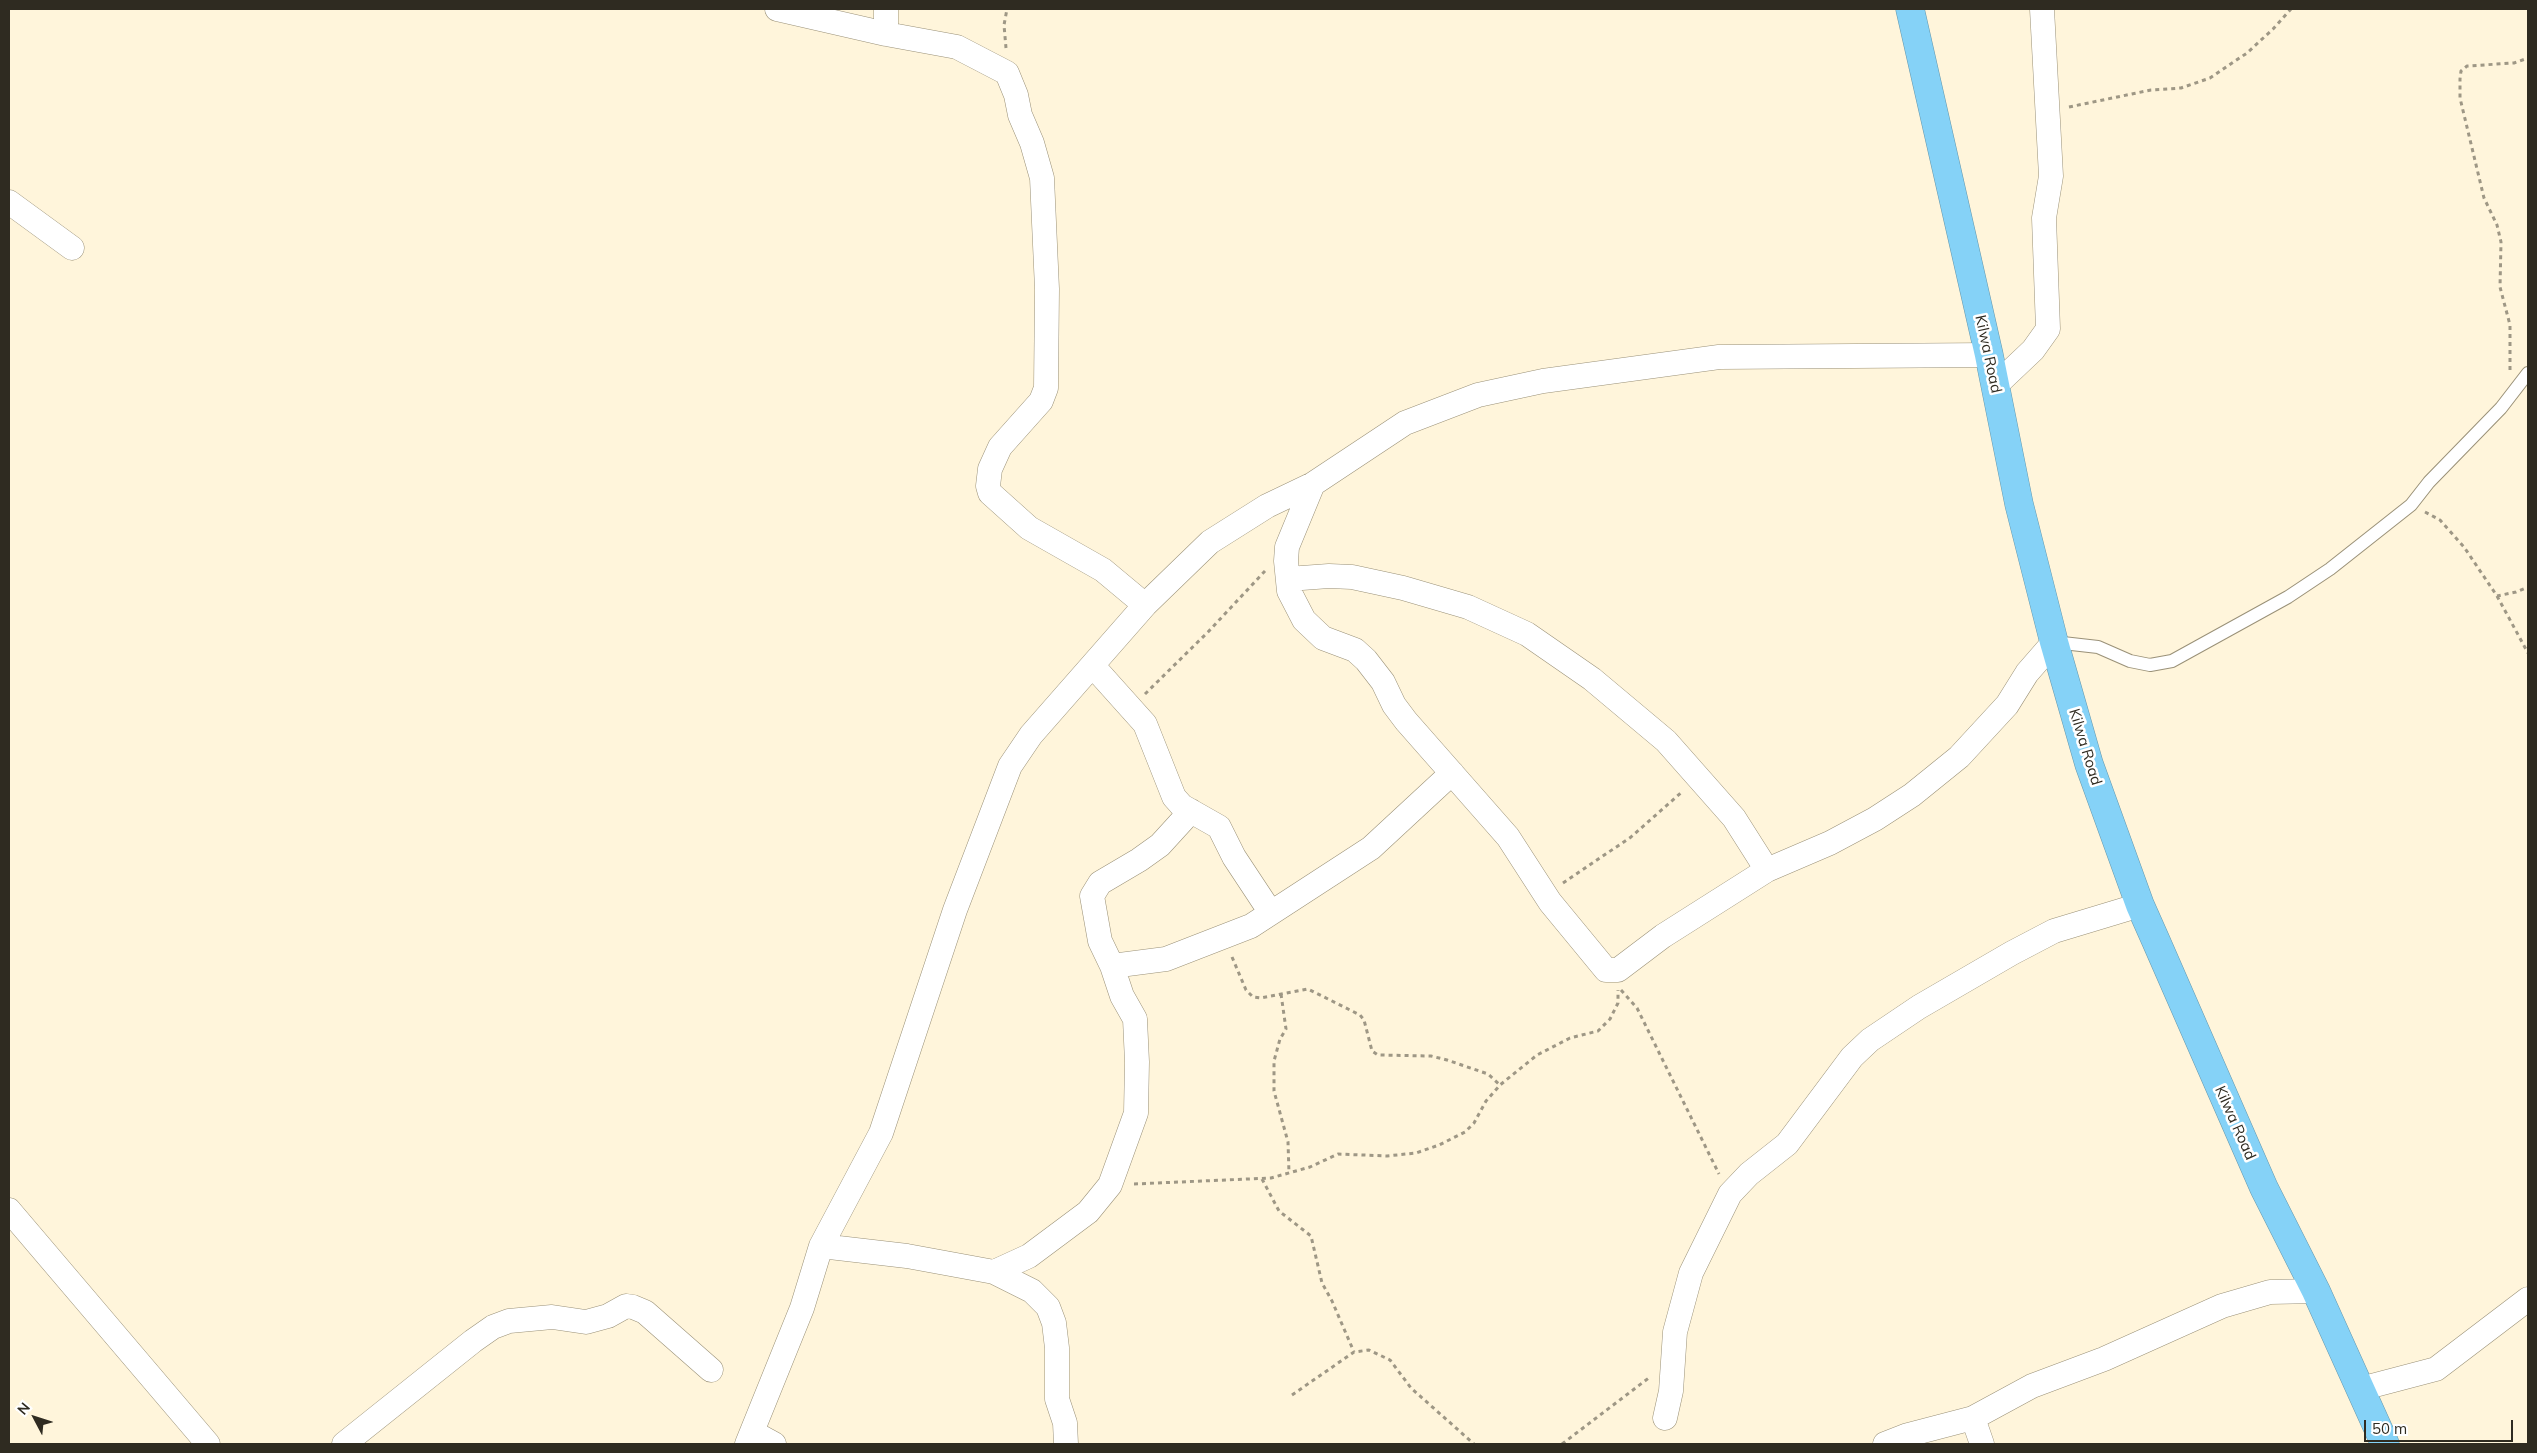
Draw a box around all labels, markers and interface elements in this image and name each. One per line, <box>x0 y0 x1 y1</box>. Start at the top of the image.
street label: Kilwa Road <box>1971 313 2005 395</box>
street label: Kilwa Road <box>2065 706 2105 788</box>
street label: Kilwa Road <box>2211 1083 2259 1163</box>
north arrow <box>10 1393 60 1443</box>
text: N <box>13 1399 34 1418</box>
scale bar <box>2367 1410 2516 1442</box>
text: 50 m <box>2372 1419 2407 1438</box>

